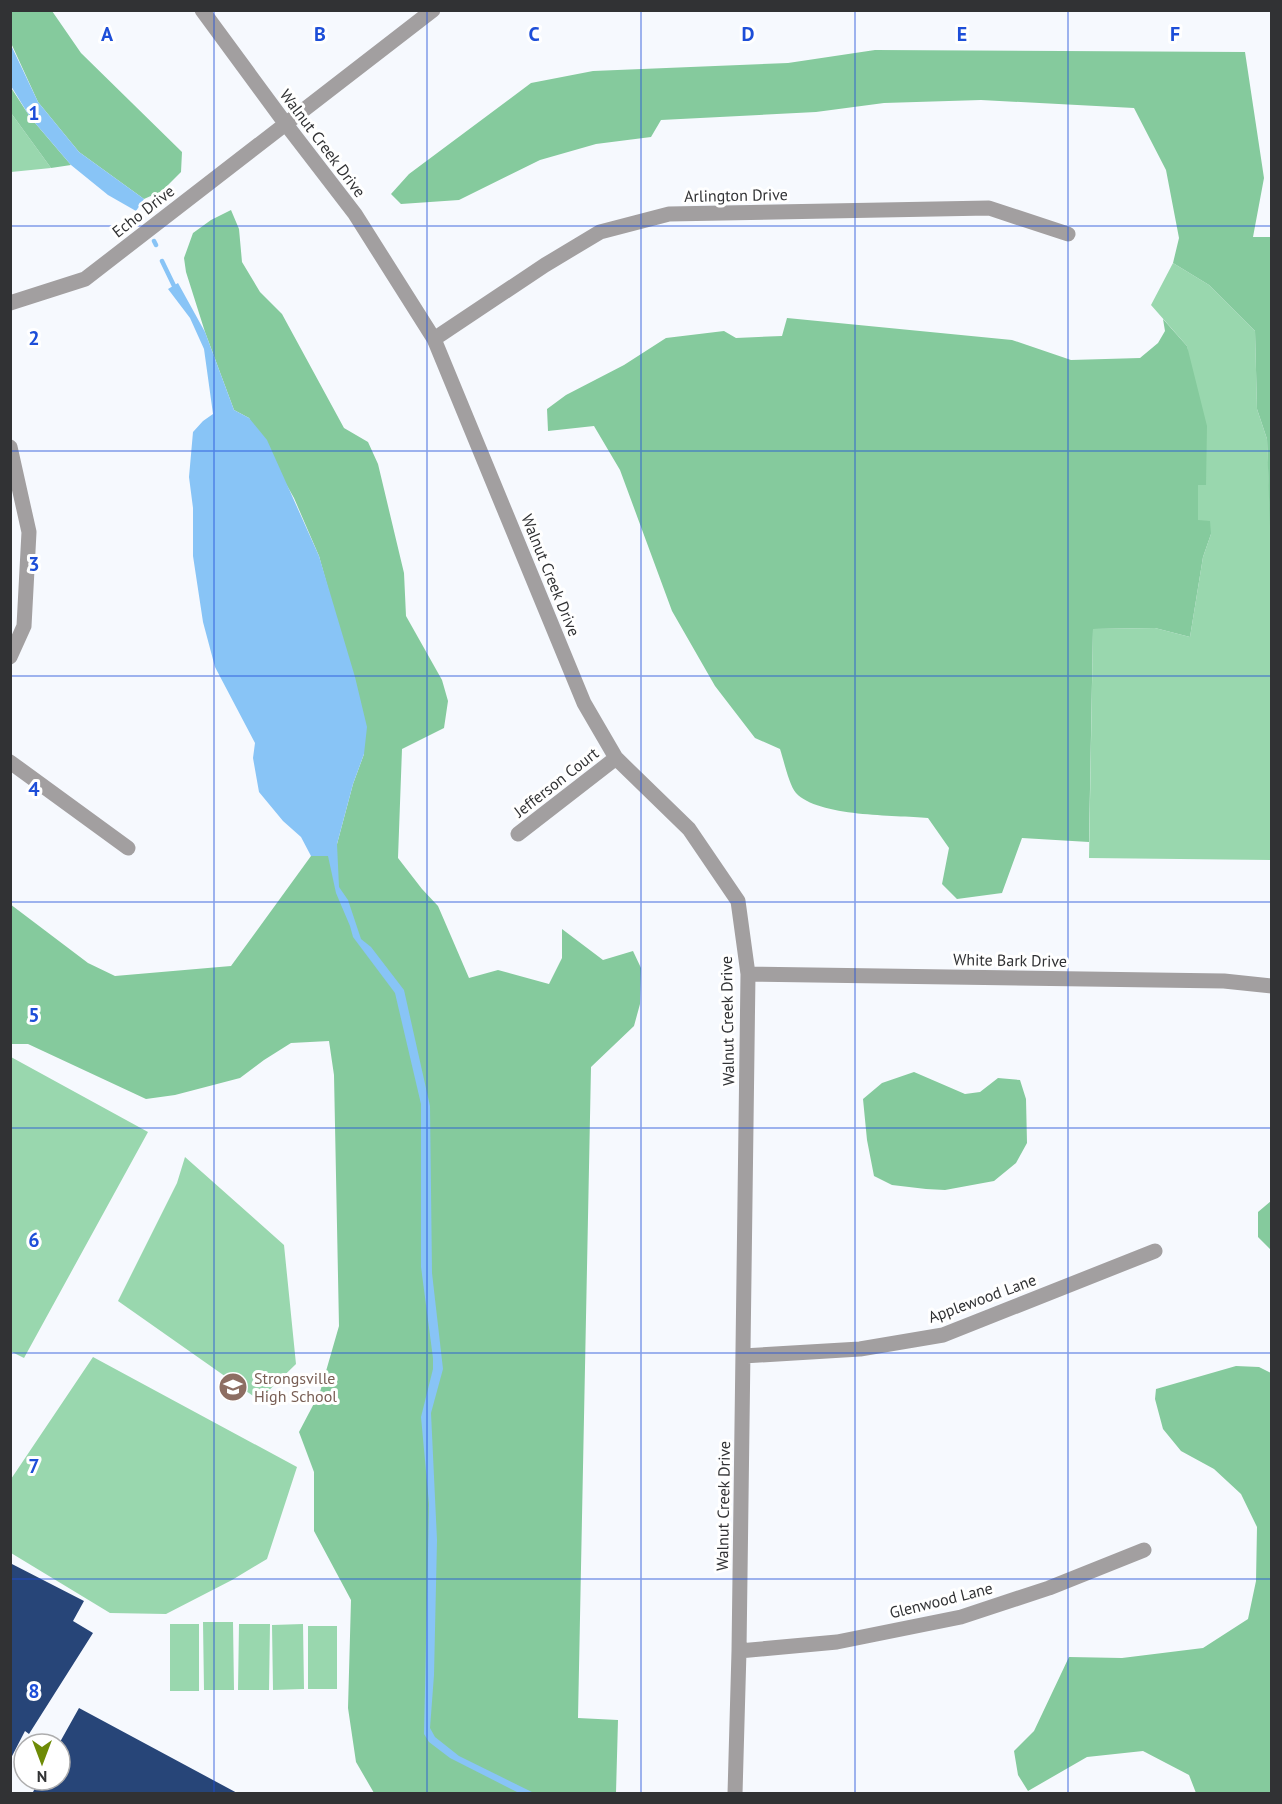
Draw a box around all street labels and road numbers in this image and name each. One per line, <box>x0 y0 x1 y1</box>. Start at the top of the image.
street label: Walnut Creek Drive <box>276 85 370 201</box>
street label: Echo Drive <box>108 181 178 241</box>
street label: Arlington Drive <box>684 184 788 206</box>
street label: Walnut Creek Drive <box>517 511 585 639</box>
street label: Jefferson Court <box>509 742 603 822</box>
street label: White Bark Drive <box>953 949 1067 971</box>
street label: Walnut Creek Drive <box>716 956 738 1086</box>
street label: Applewood Lane <box>925 1269 1039 1327</box>
street label: Walnut Creek Drive <box>712 1441 734 1571</box>
street label: Glenwood Lane <box>887 1578 995 1622</box>

